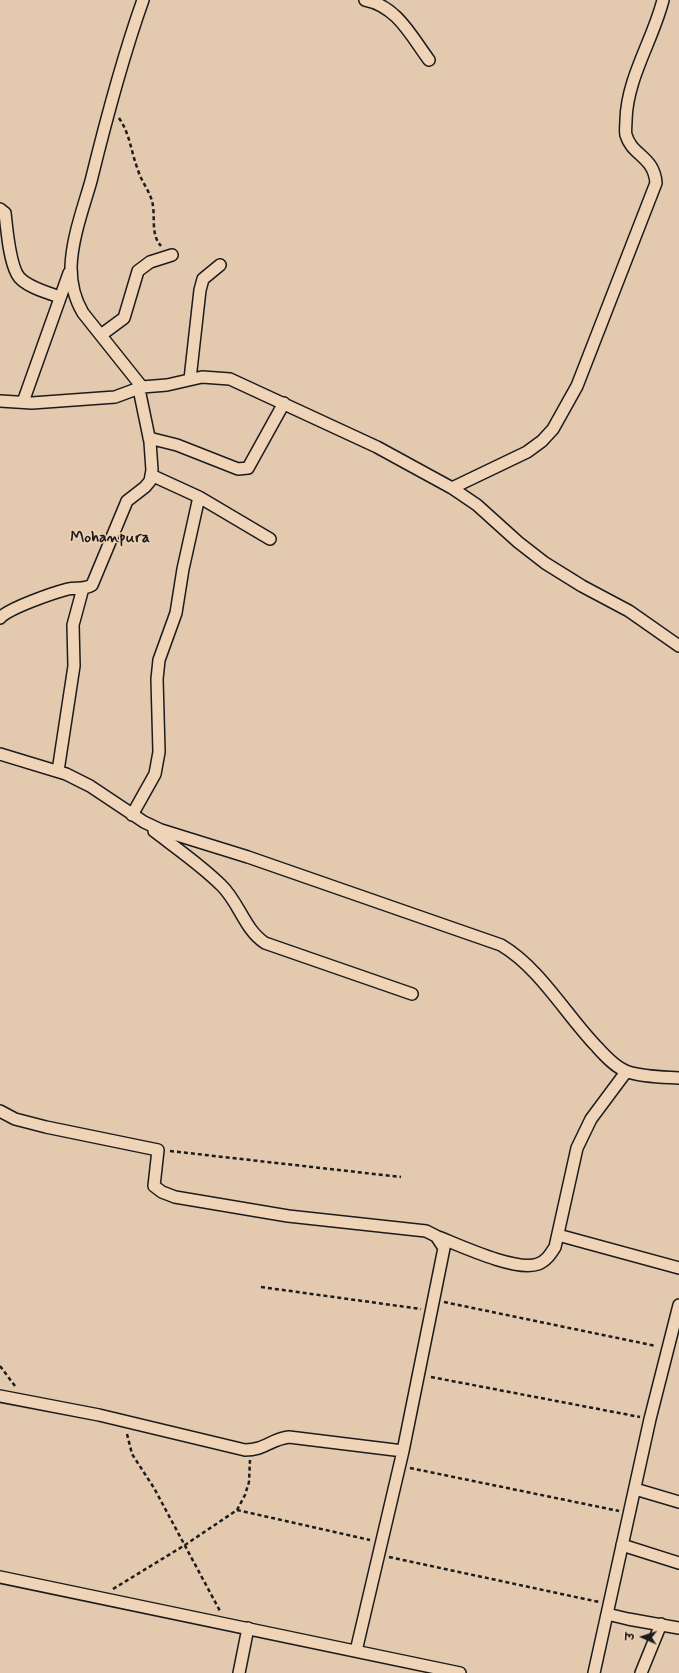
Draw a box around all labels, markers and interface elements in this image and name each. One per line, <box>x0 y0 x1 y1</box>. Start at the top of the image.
district label: Mohanpura <box>70 529 150 549</box>
north arrow <box>623 1617 663 1657</box>
text: उ <box>624 1632 638 1640</box>

